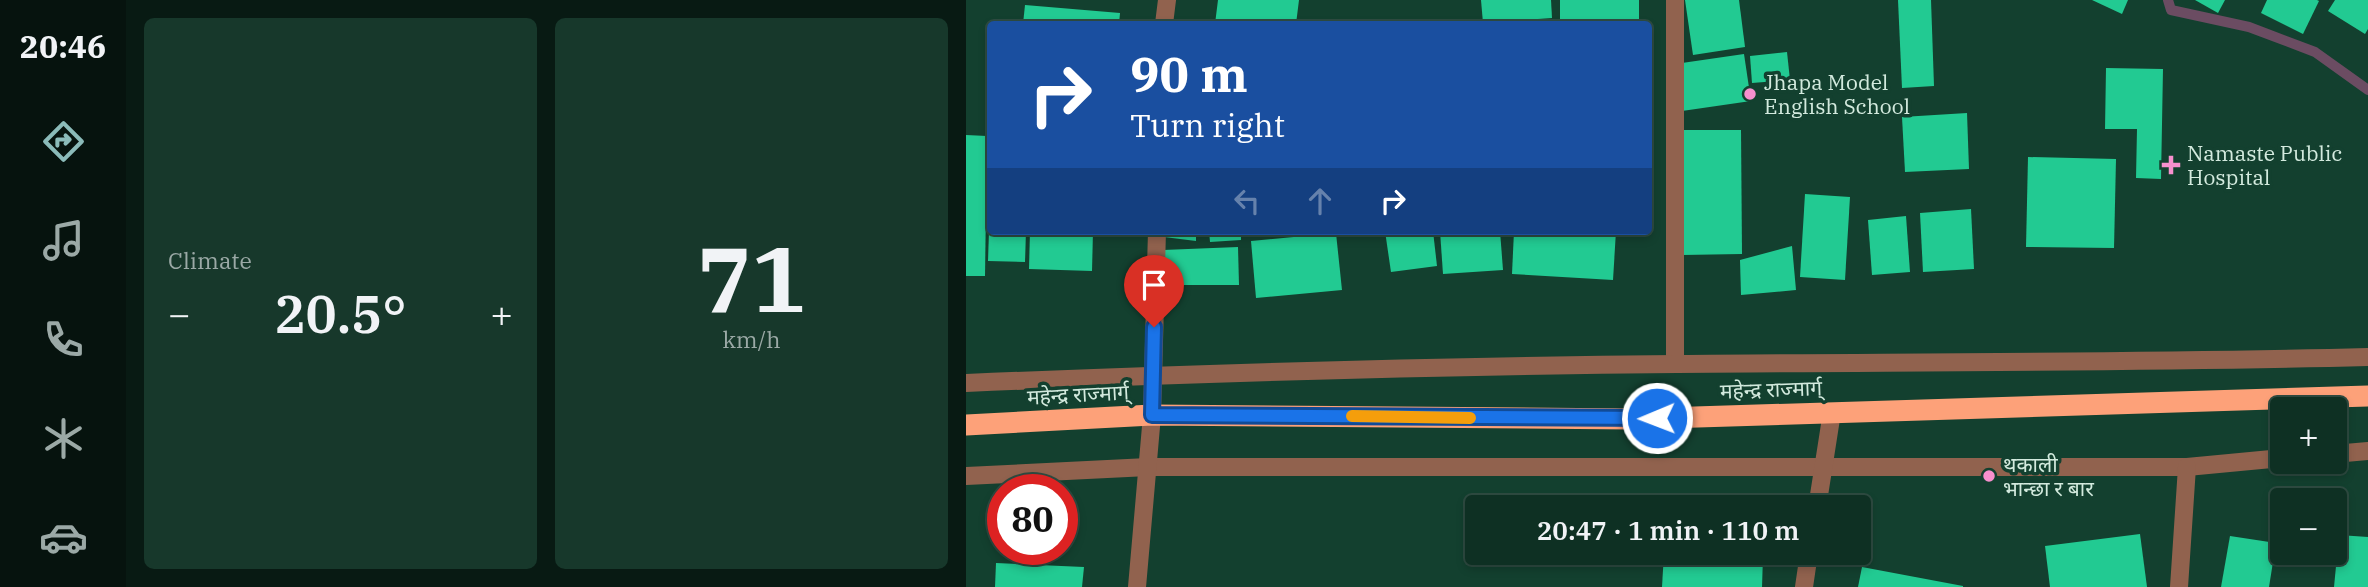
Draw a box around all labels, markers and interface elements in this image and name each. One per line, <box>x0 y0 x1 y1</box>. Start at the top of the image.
text: 20:46 <box>20 25 106 67</box>
text: 90 m <box>1130 42 1248 105</box>
icon: right <box>1015 49 1106 140</box>
place label: Jhapa Model English School <box>1764 68 1910 120</box>
marker: Jhapa Model English School <box>1742 86 1758 102</box>
text: Turn right <box>1130 104 1285 146</box>
icon: directions <box>39 117 88 166</box>
place label: Namaste Public Hospital <box>2187 139 2342 191</box>
marker: Namaste Public Hospital <box>2161 155 2181 175</box>
icon: left <box>1228 182 1266 220</box>
icon: ahead <box>1301 182 1339 220</box>
icon: right <box>1374 182 1412 220</box>
icon: music <box>39 216 88 265</box>
text: 71 <box>697 219 806 337</box>
text: Climate <box>168 245 252 275</box>
pin <box>1124 255 1184 327</box>
icon: arrive <box>1135 266 1173 304</box>
text: 20.5° <box>274 280 407 347</box>
text: − <box>168 289 191 338</box>
text: + <box>490 289 513 338</box>
icon: phone <box>39 315 88 364</box>
text: km/h <box>722 324 781 354</box>
street label: महेन्द्र राज्मार्ग् <box>1719 373 1825 405</box>
street label: महेन्द्र राज्मार्ग् <box>1026 377 1133 411</box>
position arrow <box>1620 381 1694 455</box>
map controls <box>2270 397 2347 565</box>
button: + <box>2270 397 2347 474</box>
icon: climate <box>39 414 88 463</box>
place label: थकाली भान्छा र बार <box>2003 450 2094 502</box>
marker: थकाली भान्छा र बार <box>1981 468 1997 484</box>
speed limit sign: 80 <box>987 474 1078 565</box>
button: − <box>2270 488 2347 565</box>
icon: car <box>39 513 88 562</box>
text: 20:47 · 1 min · 110 m <box>1537 513 1799 547</box>

